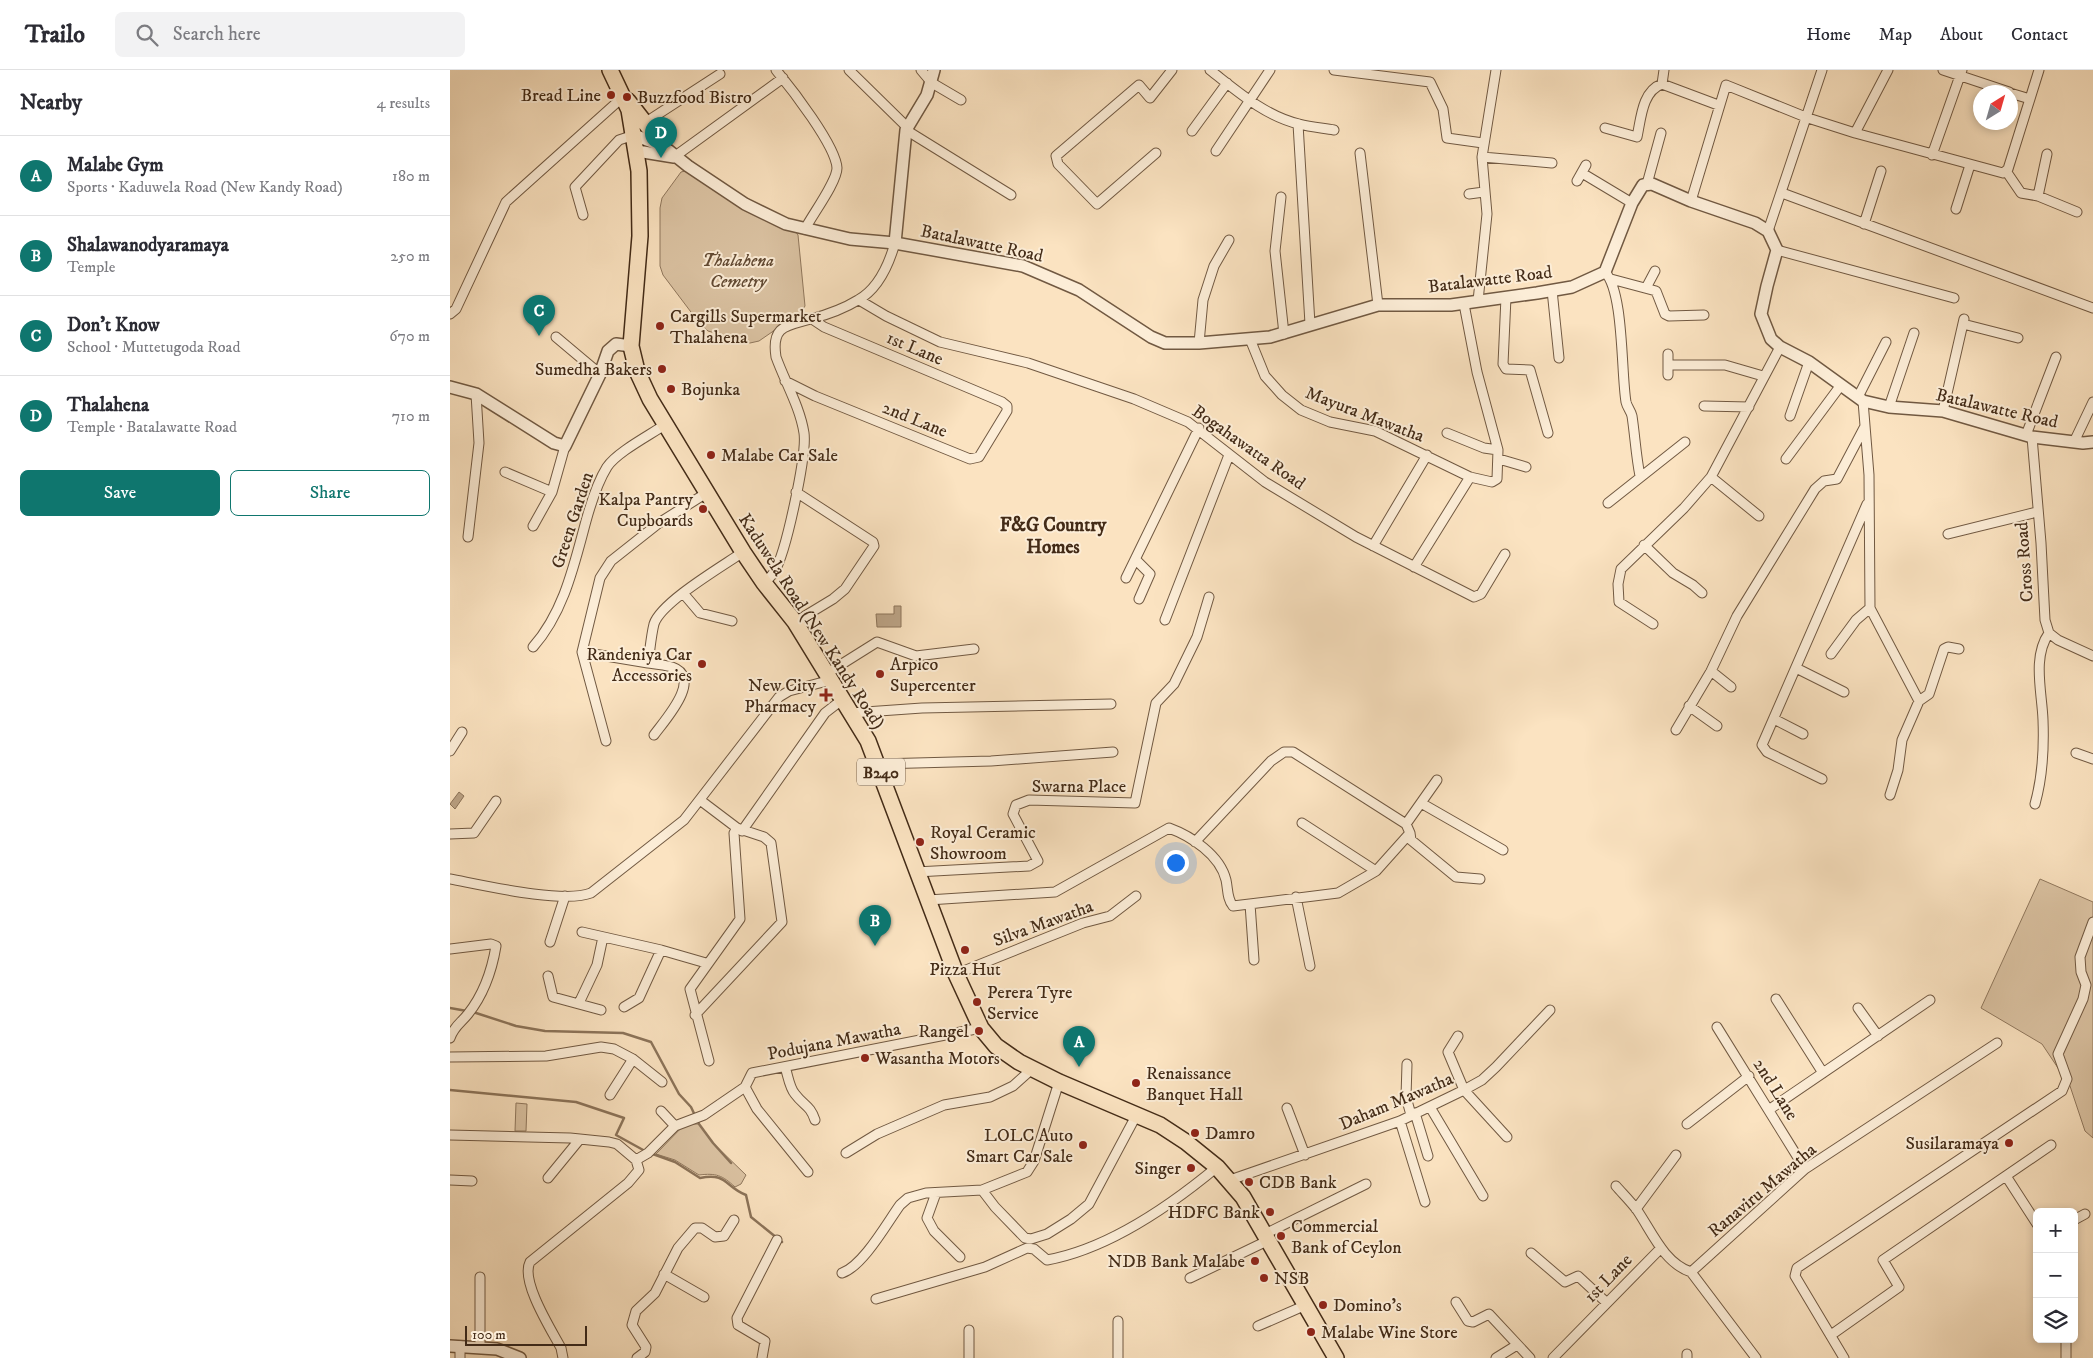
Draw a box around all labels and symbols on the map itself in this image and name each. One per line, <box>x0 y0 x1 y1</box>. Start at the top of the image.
place label: Bread Line <box>521 85 601 107</box>
north arrow <box>1973 85 2018 130</box>
place label: Buzzfood Bistro <box>637 87 752 109</box>
marker: Bread Line <box>605 89 617 101</box>
marker: Buzzfood Bistro <box>621 91 633 103</box>
pin: D <box>645 117 677 158</box>
street label: Batalawatte Road <box>919 220 1045 268</box>
park label: Thalahena Cemetry <box>702 250 774 293</box>
street label: Batalawatte Road <box>1427 261 1553 299</box>
pin: C <box>523 295 555 336</box>
place label: Cargills Supermarket Thalahena <box>670 306 822 349</box>
marker: Cargills Supermarket Thalahena <box>654 320 666 332</box>
street label: 1st Lane <box>883 327 946 371</box>
place label: Sumedha Bakers <box>535 359 652 381</box>
marker: Sumedha Bakers <box>656 363 668 375</box>
place label: Bojunka <box>681 379 740 401</box>
street label: Mayura Mawatha <box>1302 382 1427 448</box>
marker: Bojunka <box>665 383 677 395</box>
street label: Batalawatte Road <box>1934 384 2060 434</box>
street label: 2nd Lane <box>879 397 950 443</box>
street label: Bogahawatta Road <box>1188 401 1309 495</box>
place label: Malabe Car Sale <box>721 445 838 467</box>
marker: Malabe Car Sale <box>705 449 717 461</box>
street label: Green Garden <box>547 469 599 571</box>
place label: Kalpa Pantry Cupboards <box>598 489 693 532</box>
marker: Kalpa Pantry Cupboards <box>697 503 709 515</box>
street label: Kaduwela Road (New Kandy Road) <box>733 510 889 733</box>
district label: F&G Country Homes <box>1000 514 1107 559</box>
street label: Cross Road <box>2011 521 2039 603</box>
place label: Randeniya Car Accessories <box>586 644 692 687</box>
place label: Arpico Supercenter <box>890 654 976 697</box>
marker: Randeniya Car Accessories <box>696 658 708 670</box>
marker: Arpico Supercenter <box>874 668 886 680</box>
place label: New City Pharmacy <box>744 675 816 718</box>
marker: New City Pharmacy <box>820 689 832 701</box>
road number: B240 <box>857 759 905 786</box>
street label: Swarna Place <box>1032 776 1126 798</box>
place label: Royal Ceramic Showroom <box>930 822 1036 865</box>
marker: Royal Ceramic Showroom <box>914 836 926 848</box>
your location <box>1163 850 1189 876</box>
street label: Silva Mawatha <box>990 896 1097 952</box>
pin: B <box>859 905 891 946</box>
marker: Pizza Hut <box>959 944 971 956</box>
place label: Pizza Hut <box>929 959 1001 981</box>
place label: Perera Tyre Service <box>987 982 1072 1025</box>
marker: Perera Tyre Service <box>971 996 983 1008</box>
street label: Podujana Mawatha <box>766 1018 903 1066</box>
place label: Rangel <box>918 1021 970 1043</box>
marker: Rangel <box>973 1025 985 1037</box>
pin: A <box>1063 1026 1095 1067</box>
place label: Wasantha Motors <box>874 1048 1000 1070</box>
marker: Wasantha Motors <box>859 1052 871 1064</box>
street label: 2nd Lane <box>1748 1055 1803 1124</box>
place label: Renaissance Banquet Hall <box>1146 1063 1243 1106</box>
street label: Daham Mawatha <box>1336 1068 1457 1136</box>
marker: Renaissance Banquet Hall <box>1130 1077 1142 1089</box>
place label: Damro <box>1205 1123 1255 1145</box>
place label: LOLC Auto Smart Car Sale <box>966 1125 1073 1168</box>
marker: Damro <box>1189 1127 1201 1139</box>
place label: Susilaramaya <box>1906 1133 1999 1155</box>
marker: Susilaramaya <box>2003 1137 2015 1149</box>
marker: LOLC Auto Smart Car Sale <box>1077 1139 1089 1151</box>
street label: Ranaviru Mawatha <box>1704 1139 1821 1242</box>
place label: Singer <box>1135 1158 1181 1180</box>
marker: Singer <box>1185 1162 1197 1174</box>
place label: CDB Bank <box>1259 1172 1337 1194</box>
marker: CDB Bank <box>1243 1176 1255 1188</box>
place label: HDFC Bank <box>1167 1202 1260 1224</box>
marker: HDFC Bank <box>1264 1206 1276 1218</box>
place label: Commercial Bank of Ceylon <box>1291 1216 1402 1259</box>
marker: Commercial Bank of Ceylon <box>1275 1230 1287 1242</box>
street label: 1st Lane <box>1580 1250 1637 1308</box>
place label: NDB Bank Malabe <box>1108 1251 1245 1273</box>
marker: NDB Bank Malabe <box>1249 1255 1261 1267</box>
place label: NSB <box>1274 1268 1309 1290</box>
marker: NSB <box>1258 1272 1270 1284</box>
place label: Domino's <box>1333 1295 1402 1317</box>
marker: Domino's <box>1317 1299 1329 1311</box>
place label: Malabe Wine Store <box>1321 1322 1458 1344</box>
scale bar <box>465 1323 588 1346</box>
marker: Malabe Wine Store <box>1305 1326 1317 1338</box>

